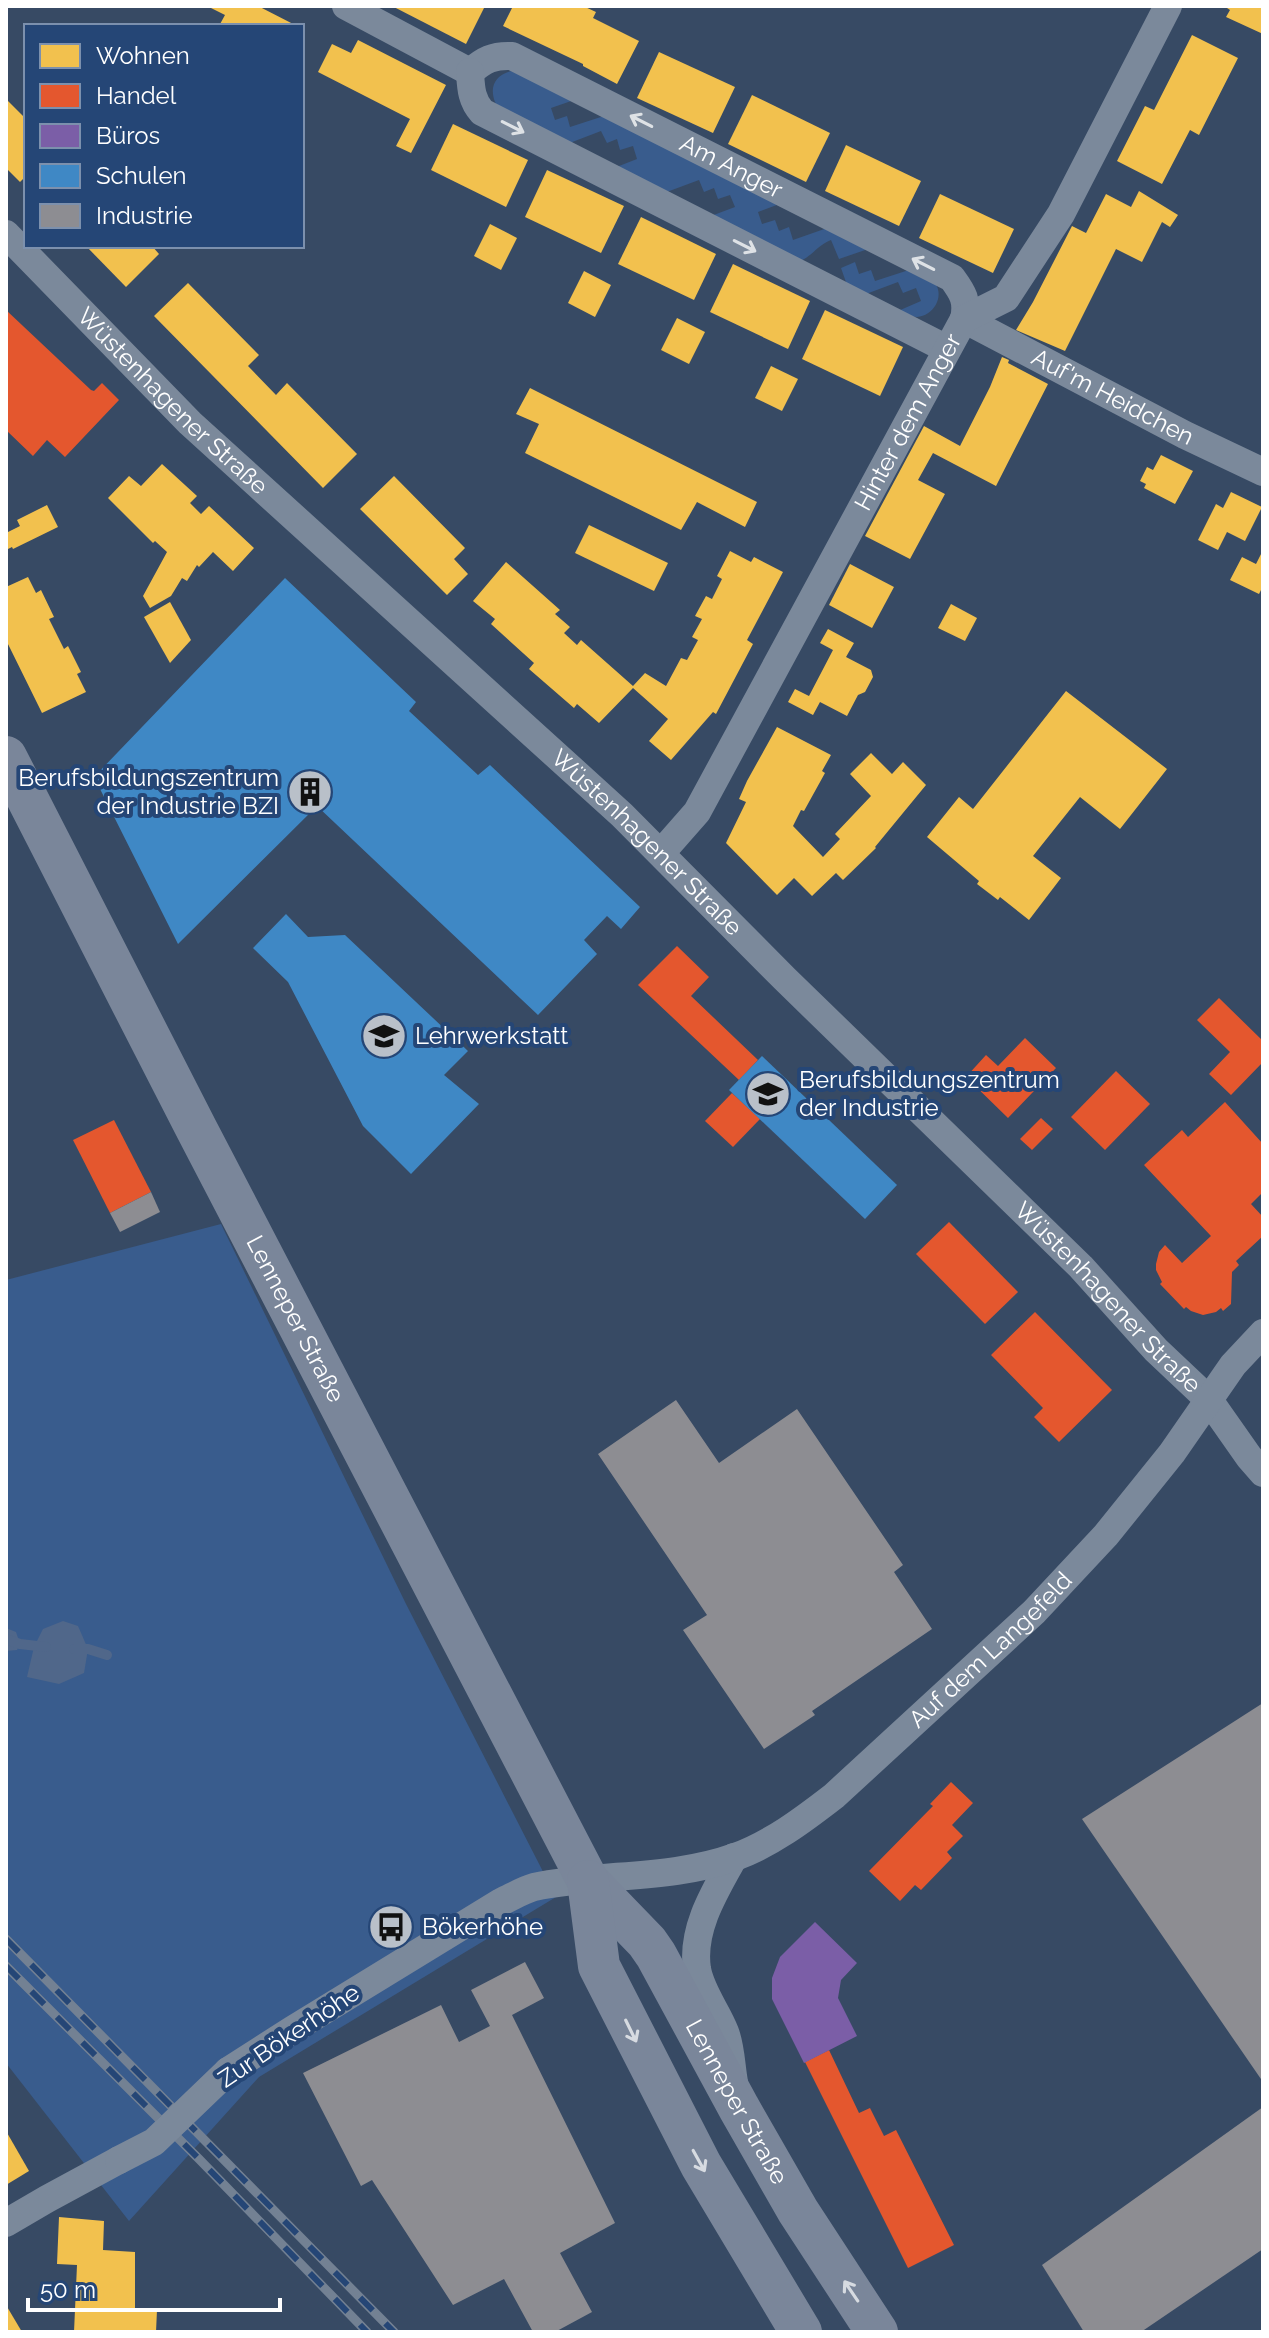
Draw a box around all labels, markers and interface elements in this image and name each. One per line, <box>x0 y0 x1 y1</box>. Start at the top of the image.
legend <box>24 24 304 248</box>
text: Wohnen <box>96 41 190 70</box>
text: Handel <box>96 81 177 110</box>
one-way arrow <box>629 112 653 128</box>
one-way arrow <box>501 120 524 136</box>
text: Büros <box>96 121 160 150</box>
street label: Am Anger <box>675 128 788 204</box>
text: Schulen <box>96 161 187 190</box>
text: Industrie <box>96 201 193 230</box>
one-way arrow <box>732 238 756 254</box>
one-way arrow <box>911 255 935 271</box>
street label: Wüstenhagener Straße <box>72 301 274 500</box>
street label: Hinter dem Anger <box>848 328 968 515</box>
street label: Auf'm Heidchen <box>1027 342 1199 451</box>
street label: Wüstenhagener Straße <box>545 743 749 942</box>
place label: Berufsbildungszentrum der Industrie BZI <box>18 763 279 820</box>
building icon: Berufsbildungszentrum der Industrie BZI <box>286 768 334 816</box>
school or university icon: Lehrwerkstatt <box>360 1012 408 1060</box>
place label: Lehrwerkstatt <box>415 1021 568 1050</box>
place label: Berufsbildungszentrum der Industrie <box>799 1065 1060 1122</box>
school or university icon: Berufsbildungszentrum der Industrie <box>744 1070 792 1118</box>
street label: Wüstenhagener Straße <box>1009 1196 1207 1399</box>
street label: Lenneper Straße <box>240 1230 351 1407</box>
street label: Auf dem Langefeld <box>903 1566 1078 1734</box>
bus stop icon: Bökerhöhe <box>367 1903 415 1951</box>
place label: Bökerhöhe <box>422 1912 543 1941</box>
street label: Zur Bökerhöhe <box>213 1978 365 2094</box>
street label: Lenneper Straße <box>680 2014 795 2189</box>
one-way arrow <box>623 2018 639 2042</box>
one-way arrow <box>692 2148 708 2172</box>
scale bar <box>28 2262 280 2312</box>
text: 50 m <box>40 2275 96 2304</box>
one-way arrow <box>843 2280 859 2303</box>

